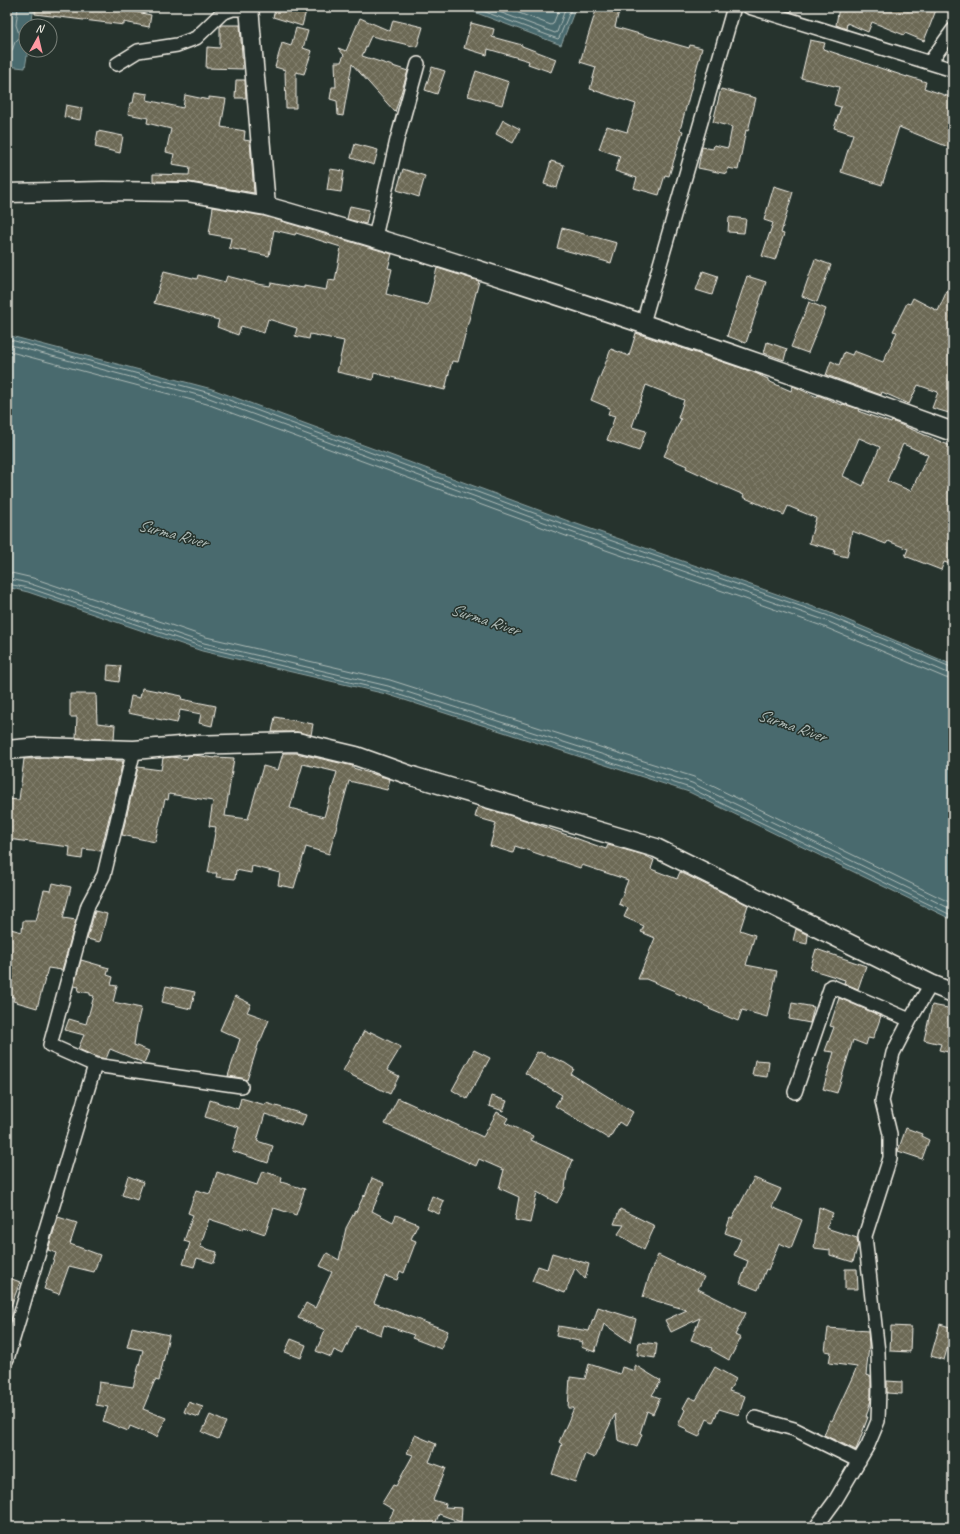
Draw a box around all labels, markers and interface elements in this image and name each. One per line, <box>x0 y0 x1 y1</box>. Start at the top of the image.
north arrow <box>18 18 58 58</box>
text: N <box>35 21 46 36</box>
water label: Surma River <box>136 514 212 554</box>
water label: Surma River <box>448 599 524 641</box>
water label: Surma River <box>755 704 831 748</box>

